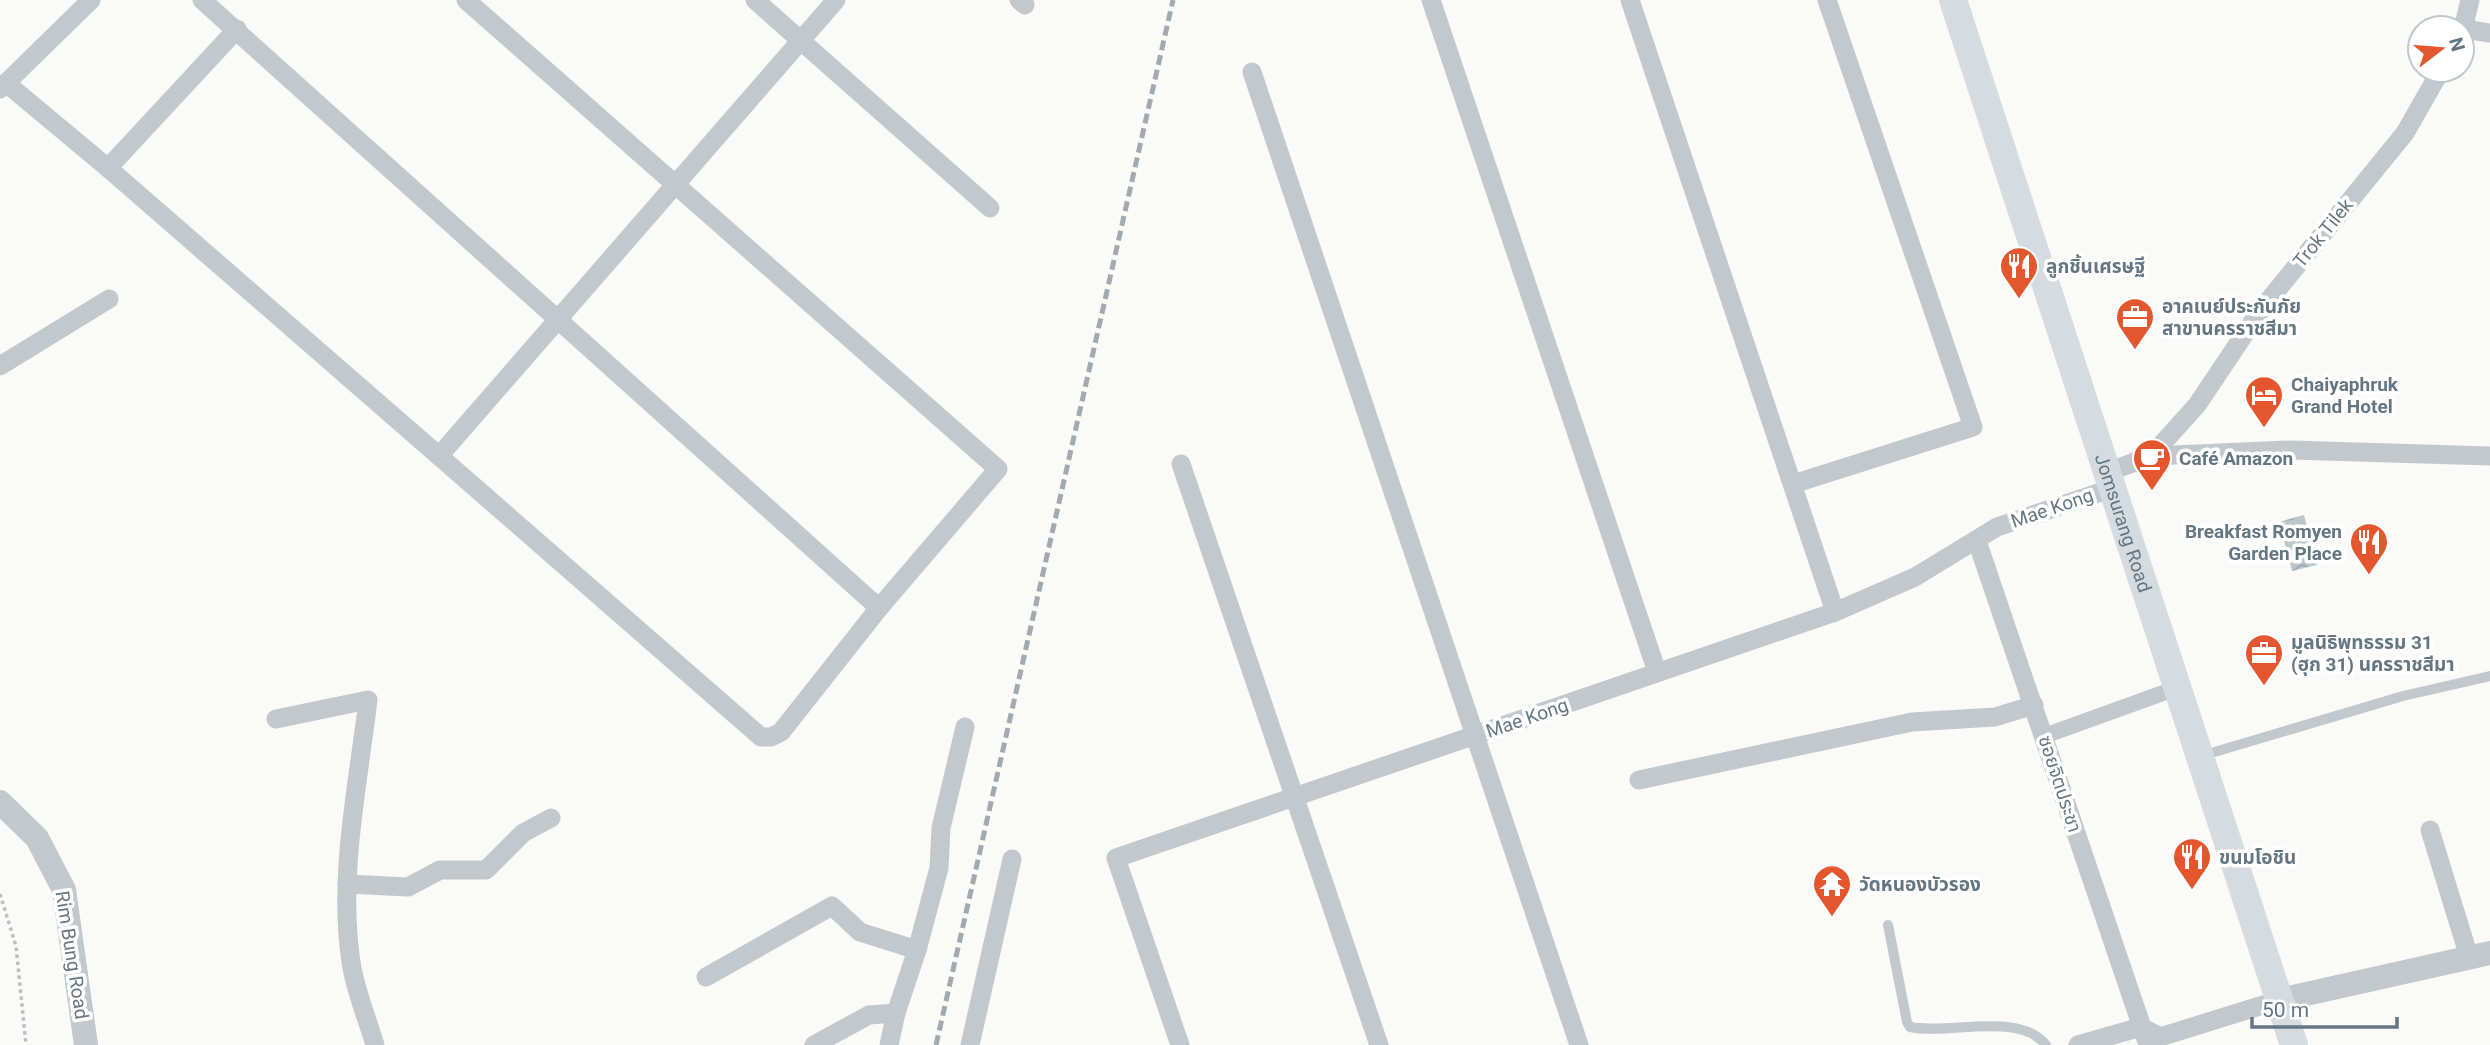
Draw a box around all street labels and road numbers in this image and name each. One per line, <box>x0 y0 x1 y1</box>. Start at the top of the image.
street label: Trok Tilek <box>2288 194 2358 272</box>
street label: Jomsurang Road <box>2090 451 2157 595</box>
street label: Mae Kong <box>2008 483 2096 533</box>
street label: Mae Kong <box>1483 693 1571 743</box>
street label: ซอยจิตประชา <box>2034 733 2086 835</box>
street label: Rim Bung Road <box>51 889 93 1021</box>

